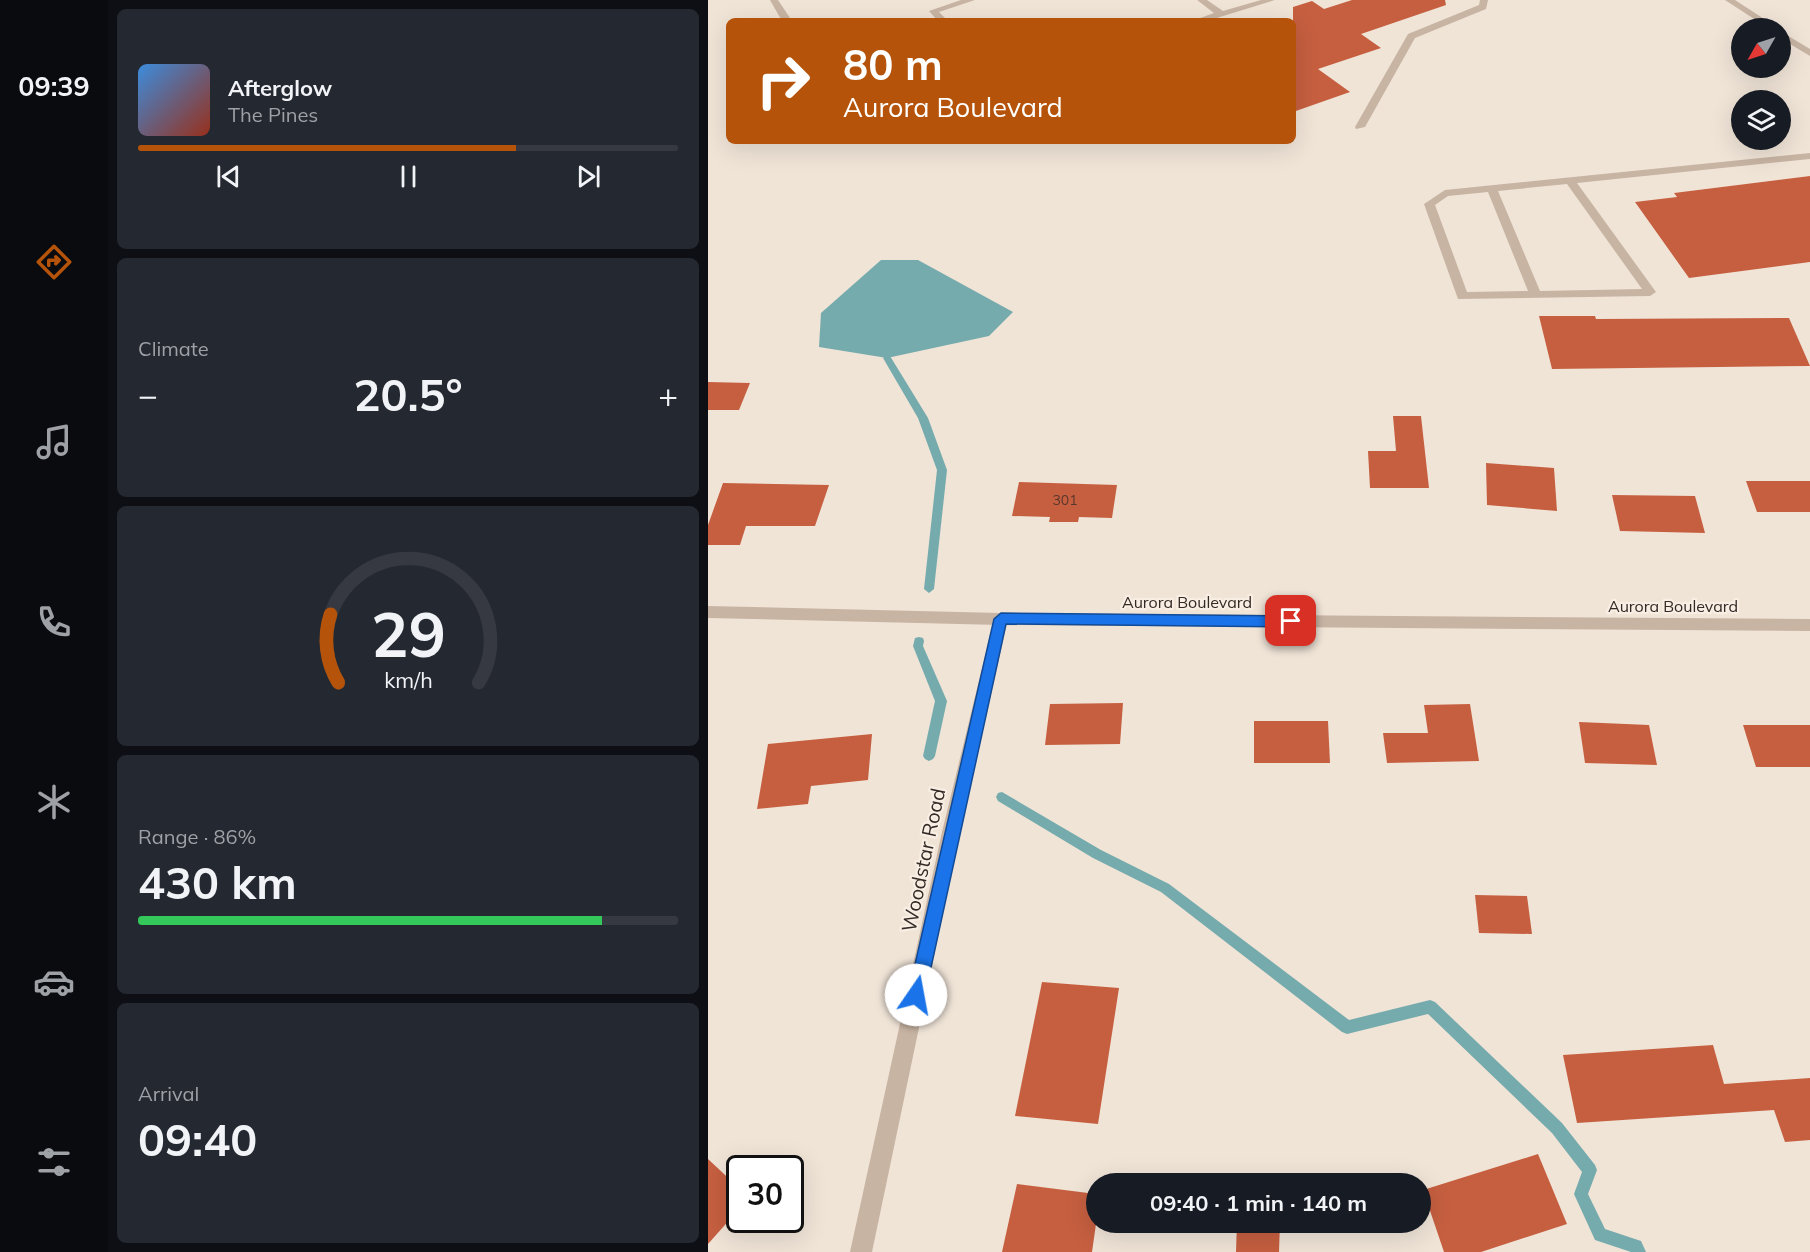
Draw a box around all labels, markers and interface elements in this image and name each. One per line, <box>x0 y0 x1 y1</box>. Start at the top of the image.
north arrow <box>1731 18 1791 78</box>
map controls <box>1731 18 1791 150</box>
text: 80 m <box>843 38 943 91</box>
icon: right <box>744 42 822 120</box>
text: 09:39 <box>18 69 90 103</box>
text: Afterglow <box>228 74 332 102</box>
text: Aurora Boulevard <box>843 90 1063 124</box>
button: layers <box>1731 90 1791 150</box>
text: The Pines <box>228 102 318 127</box>
icon: previous <box>212 160 245 193</box>
icon: pause <box>392 160 425 193</box>
icon: next <box>572 160 605 193</box>
icon: directions <box>33 241 75 283</box>
text: Climate <box>138 336 209 361</box>
text: 20.5° <box>353 366 463 422</box>
text: − <box>138 374 158 415</box>
text: + <box>658 374 678 415</box>
icon: music <box>33 421 75 463</box>
house number: 301 <box>1052 491 1078 509</box>
street label: Aurora Boulevard <box>1122 592 1252 612</box>
text: 29 <box>371 594 445 673</box>
pin <box>1265 595 1316 646</box>
street label: Aurora Boulevard <box>1608 596 1738 616</box>
icon: phone <box>33 601 75 643</box>
icon: arrive <box>1274 604 1307 637</box>
text: km/h <box>384 666 432 693</box>
icon: climate <box>33 781 75 823</box>
street label: Woodstar Road <box>896 786 950 934</box>
text: Range · 86% <box>138 824 256 849</box>
text: 430 km <box>138 854 297 910</box>
icon: car <box>33 961 75 1003</box>
position arrow <box>884 963 948 1027</box>
text: Arrival <box>138 1081 199 1106</box>
text: 09:40 <box>138 1111 257 1167</box>
icon: filters <box>33 1141 75 1183</box>
speed limit sign: 30 <box>726 1155 804 1233</box>
text: 09:40 · 1 min · 140 m <box>1150 1189 1367 1217</box>

